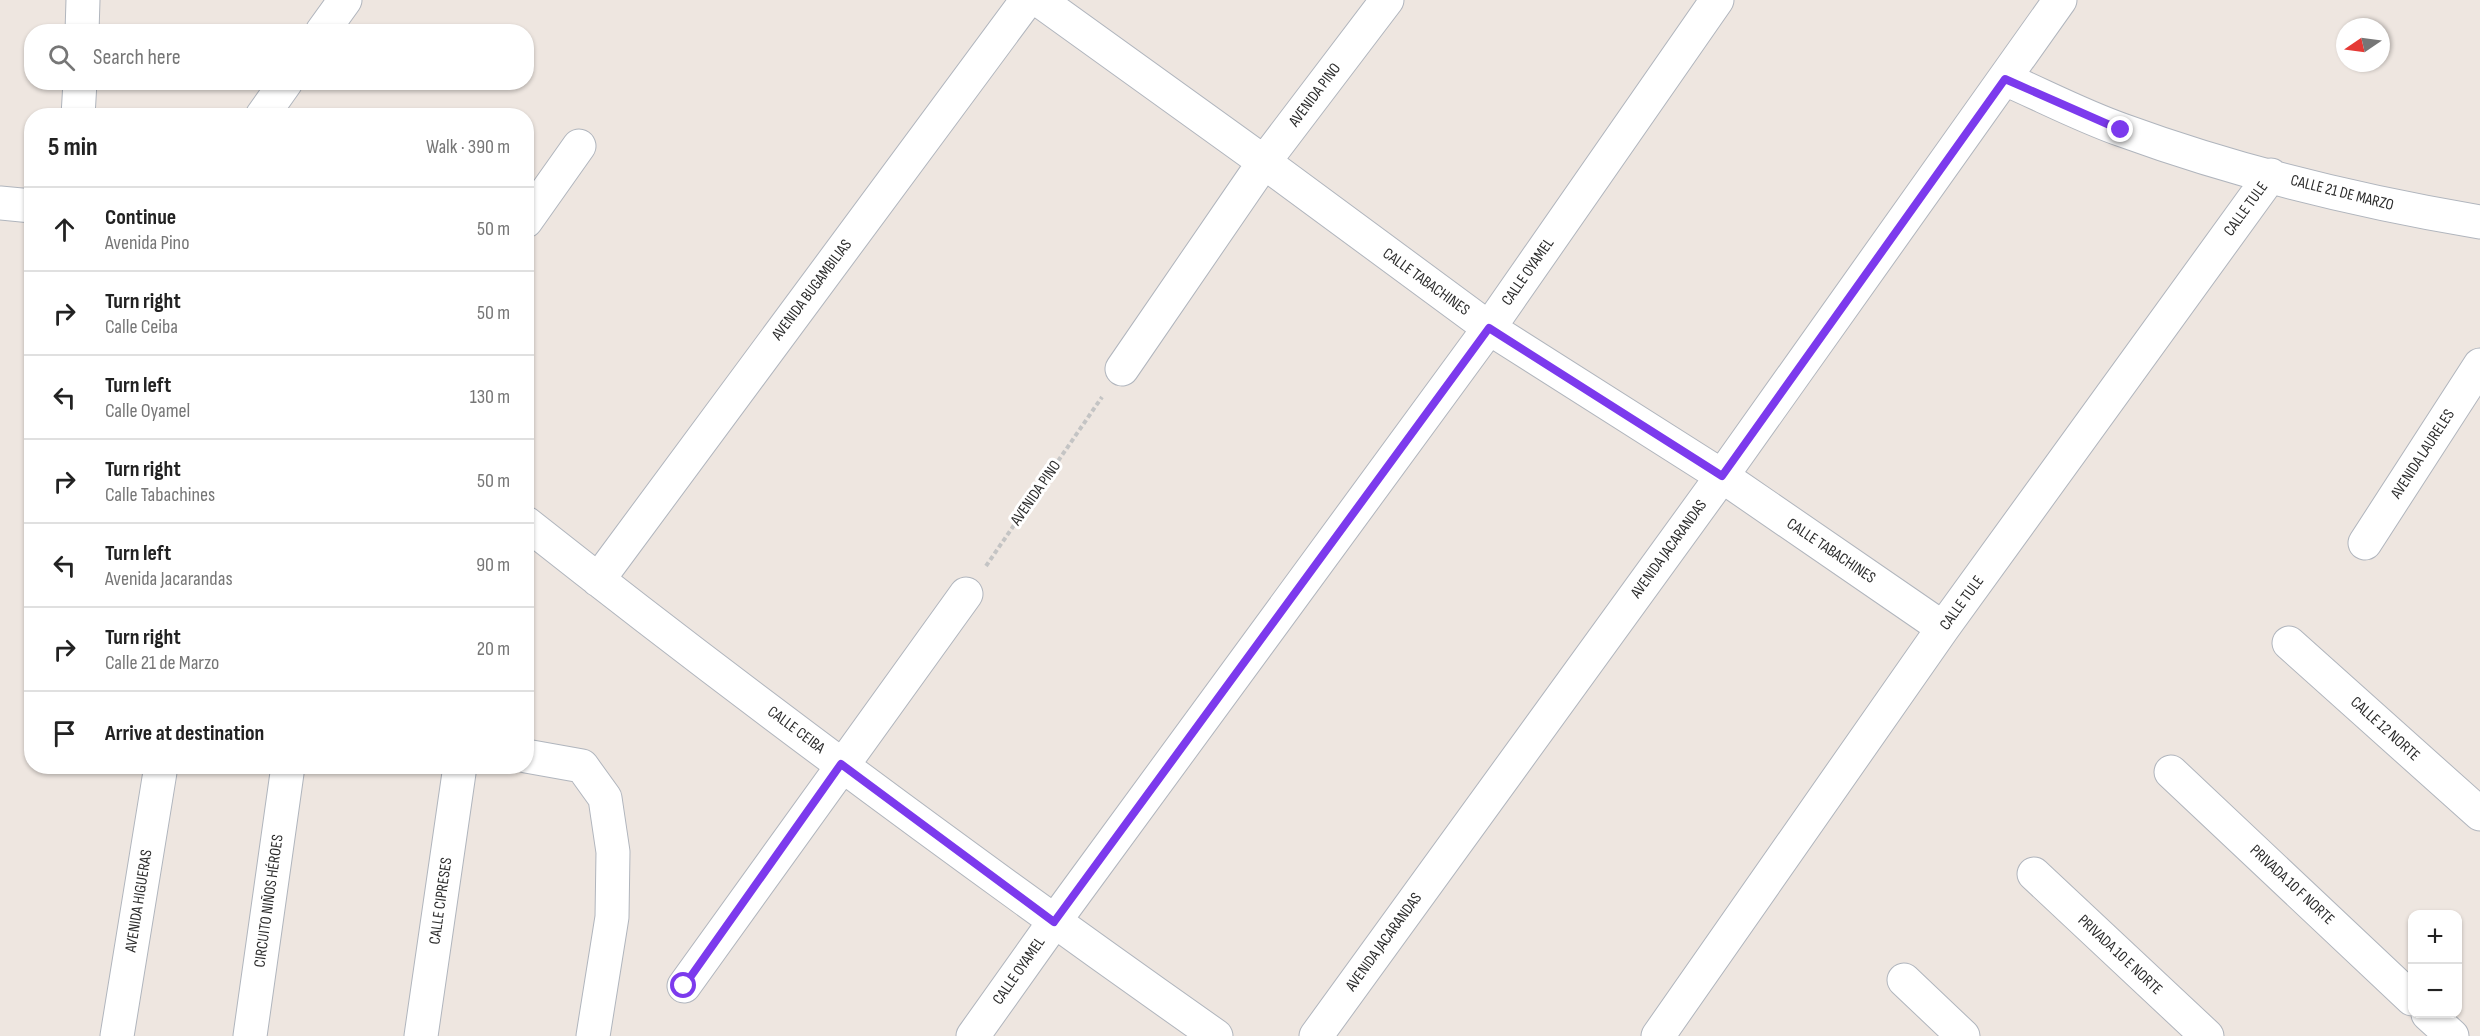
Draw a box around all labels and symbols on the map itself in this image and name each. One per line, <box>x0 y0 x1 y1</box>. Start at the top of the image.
north arrow <box>2336 18 2390 72</box>
street label: AVENIDA PINO <box>1284 59 1345 131</box>
route end <box>2107 116 2133 142</box>
street label: CALLE 21 DE MARZO <box>2289 171 2396 215</box>
street label: CALLE TULE <box>2220 178 2272 240</box>
street label: CALLE OYAMEL <box>1498 235 1558 309</box>
street label: AVENIDA BUGAMBILIAS <box>767 236 856 345</box>
street label: CALLE TABACHINES <box>1379 244 1473 320</box>
street label: AVENIDA LAURELES <box>2387 406 2459 503</box>
street label: AVENIDA PINO <box>1006 457 1065 530</box>
street label: AVENIDA JACARANDAS <box>1626 496 1711 603</box>
street label: CALLE TABACHINES <box>1783 514 1879 588</box>
street label: CALLE TULE <box>1936 572 1988 634</box>
street label: CALLE 12 NORTE <box>2346 693 2424 765</box>
street label: CALLE CEIBA <box>763 702 829 758</box>
street label: CIRCUITO NIÑOS HÉROES <box>250 833 288 969</box>
street label: PRIVADA 10 F NORTE <box>2246 841 2338 929</box>
street label: AVENIDA HIGUERAS <box>121 848 156 955</box>
street label: CALLE CIPRESES <box>425 856 457 946</box>
street label: AVENIDA JACARANDAS <box>1341 889 1426 996</box>
street label: PRIVADA 10 E NORTE <box>2074 911 2166 999</box>
street label: CALLE OYAMEL <box>989 934 1049 1008</box>
route start <box>670 972 696 998</box>

